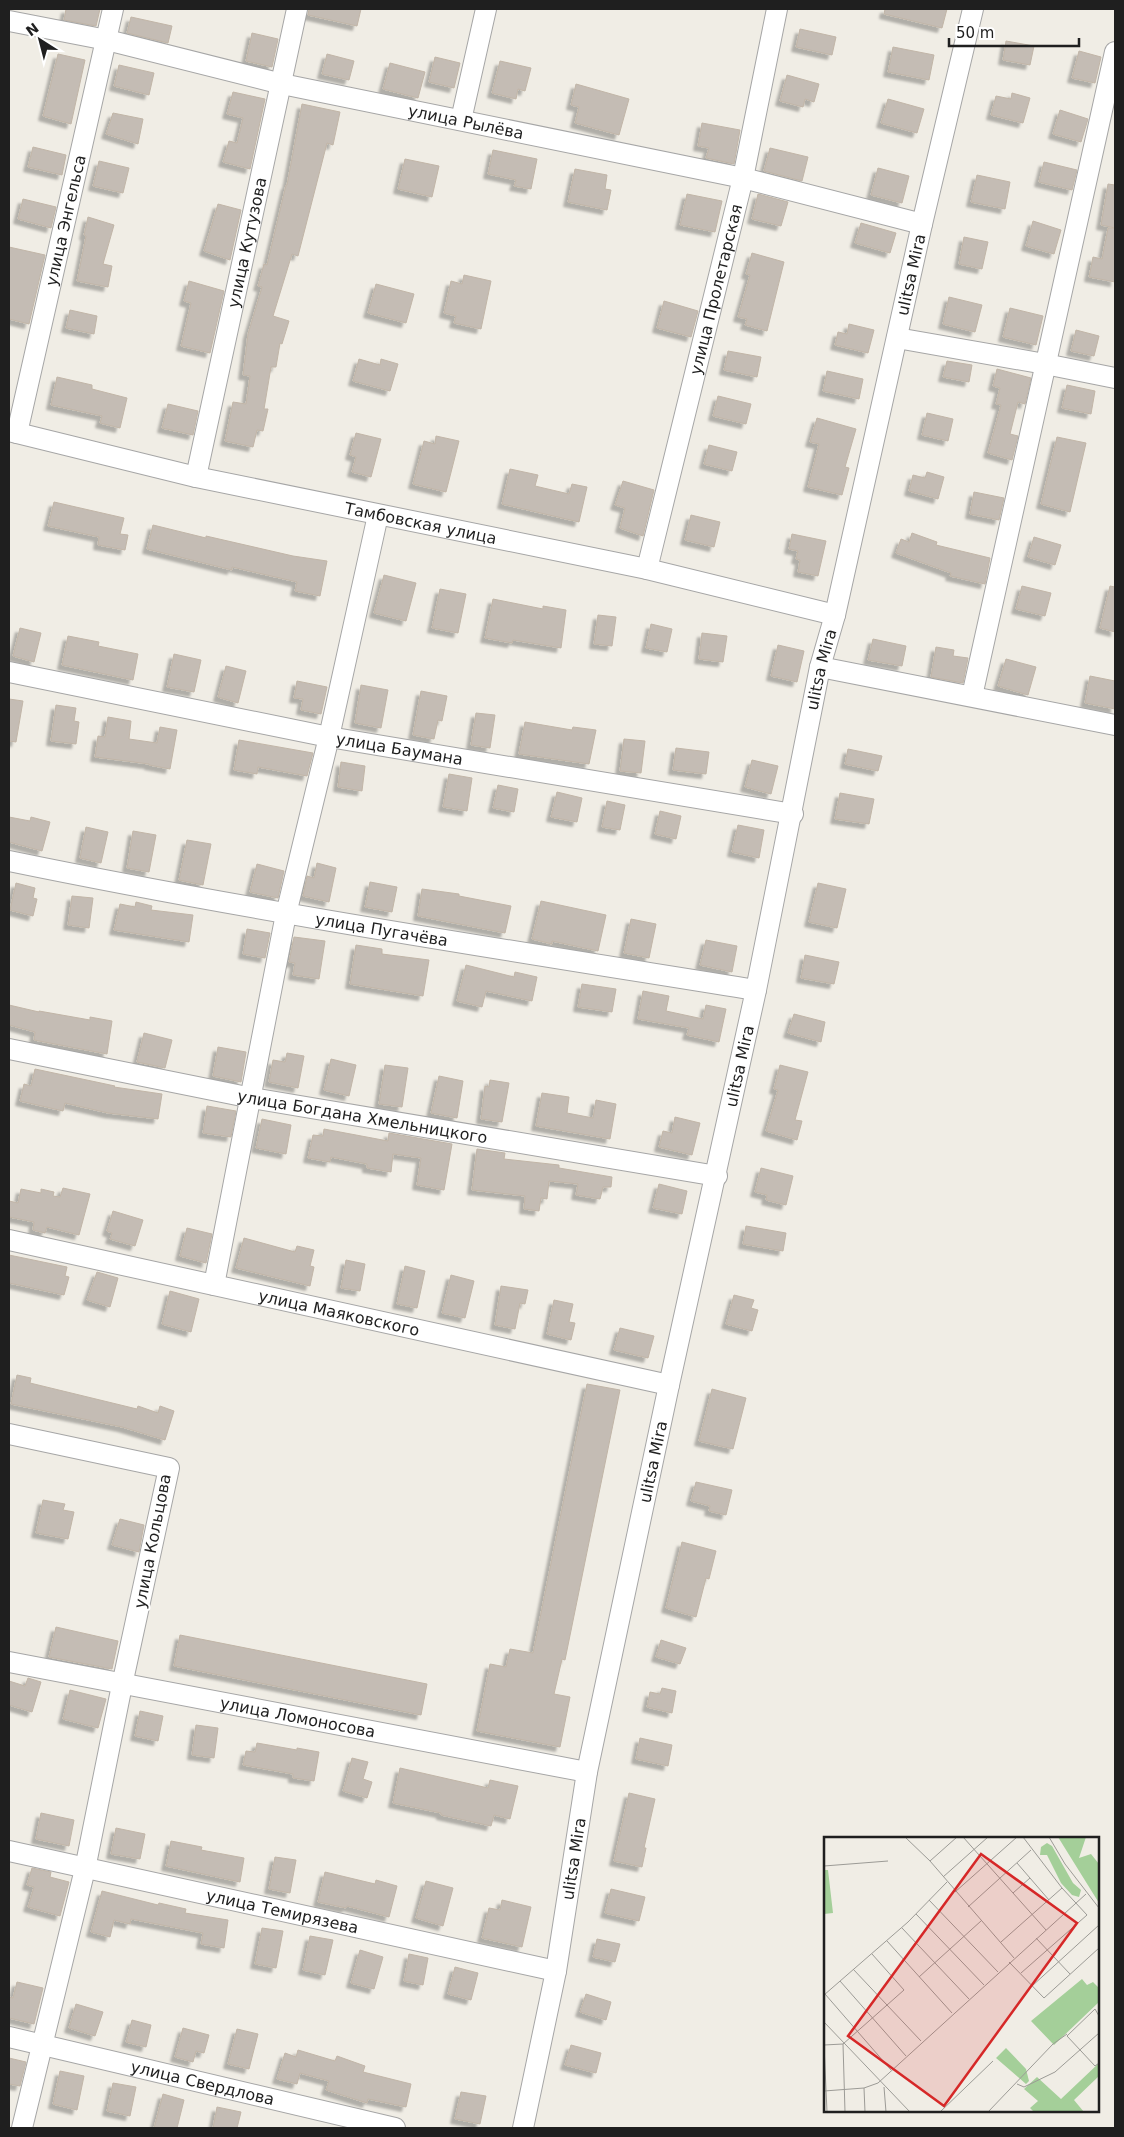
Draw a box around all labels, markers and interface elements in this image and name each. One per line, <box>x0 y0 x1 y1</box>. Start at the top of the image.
north arrow <box>15 15 65 65</box>
scale bar <box>949 15 1079 47</box>
text: N <box>23 20 42 39</box>
text: 50 m <box>956 24 994 42</box>
street label: улица Рылёва <box>406 101 525 143</box>
street label: улица Энгельса <box>42 153 90 288</box>
street label: улица Кутузова <box>224 175 270 310</box>
street label: улица Пролетарская <box>686 202 746 377</box>
street label: ulitsa Mira <box>893 232 930 317</box>
street label: Тамбовская улица <box>342 498 498 548</box>
street label: ulitsa Mira <box>803 627 841 712</box>
street label: улица Баумана <box>335 729 464 769</box>
street label: улица Пугачёва <box>314 909 449 950</box>
street label: ulitsa Mira <box>722 1023 758 1109</box>
street label: улица Богдана Хмельницкого <box>236 1086 489 1147</box>
street label: улица Маяковского <box>257 1286 421 1340</box>
street label: ulitsa Mira <box>635 1419 671 1505</box>
street label: улица Кольцова <box>130 1472 175 1610</box>
street label: улица Ломоносова <box>218 1693 377 1742</box>
street label: ulitsa Mira <box>558 1816 590 1901</box>
inset map <box>824 1837 1099 2112</box>
street label: улица Темирязева <box>204 1886 360 1937</box>
street label: улица Свердлова <box>129 2057 276 2109</box>

